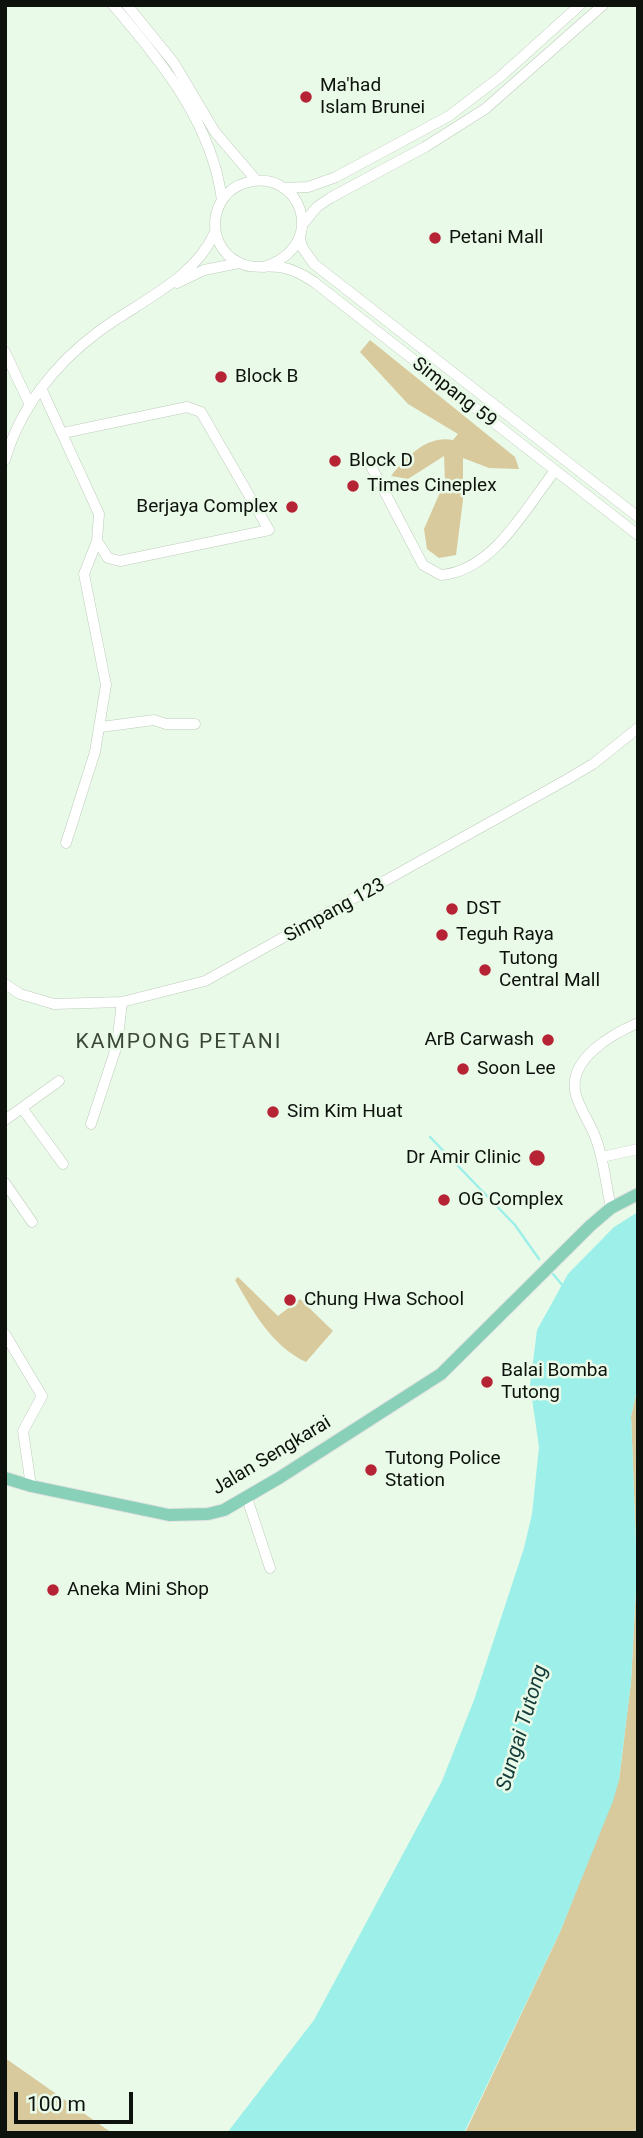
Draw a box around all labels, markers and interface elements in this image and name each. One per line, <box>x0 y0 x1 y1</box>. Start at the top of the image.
place label: Ma'had Islam Brunei <box>320 75 425 119</box>
marker: Ma'had Islam Brunei <box>298 89 314 105</box>
place label: Petani Mall <box>449 227 543 249</box>
marker: Petani Mall <box>427 230 443 246</box>
street label: Simpang 59 <box>407 353 501 433</box>
place label: Block B <box>235 366 298 388</box>
marker: Block B <box>213 369 229 385</box>
place label: Block D <box>349 450 413 472</box>
marker: Block D <box>327 453 343 469</box>
place label: Times Cineplex <box>367 475 497 497</box>
marker: Times Cineplex <box>345 478 361 494</box>
place label: Berjaya Complex <box>136 496 278 518</box>
marker: Berjaya Complex <box>284 499 300 515</box>
street label: Simpang 123 <box>281 874 389 948</box>
place label: DST <box>466 898 501 920</box>
marker: DST <box>444 901 460 917</box>
place label: Teguh Raya <box>456 924 554 946</box>
marker: Teguh Raya <box>434 927 450 943</box>
place label: Tutong Central Mall <box>499 948 600 992</box>
marker: Tutong Central Mall <box>477 962 493 978</box>
place label: ArB Carwash <box>424 1029 534 1051</box>
district label: KAMPONG PETANI <box>77 1030 281 1056</box>
marker: ArB Carwash <box>540 1032 556 1048</box>
place label: Soon Lee <box>477 1058 556 1080</box>
marker: Soon Lee <box>455 1061 471 1077</box>
place label: Sim Kim Huat <box>287 1101 403 1123</box>
marker: Sim Kim Huat <box>265 1104 281 1120</box>
place label: Dr Amir Clinic <box>406 1147 521 1169</box>
marker: Dr Amir Clinic <box>527 1148 547 1168</box>
place label: OG Complex <box>458 1189 563 1211</box>
marker: OG Complex <box>436 1192 452 1208</box>
place label: Chung Hwa School <box>304 1289 464 1311</box>
marker: Chung Hwa School <box>282 1292 298 1308</box>
place label: Balai Bomba Tutong <box>501 1360 608 1404</box>
marker: Balai Bomba Tutong <box>479 1374 495 1390</box>
street label: Jalan Sengkarai <box>208 1412 336 1500</box>
place label: Tutong Police Station <box>385 1448 501 1492</box>
marker: Tutong Police Station <box>363 1462 379 1478</box>
place label: Aneka Mini Shop <box>67 1579 209 1601</box>
marker: Aneka Mini Shop <box>45 1582 61 1598</box>
water label: Sungai Tutong <box>492 1662 554 1794</box>
scale bar <box>18 2078 136 2122</box>
text: 100 m <box>27 2092 86 2116</box>

